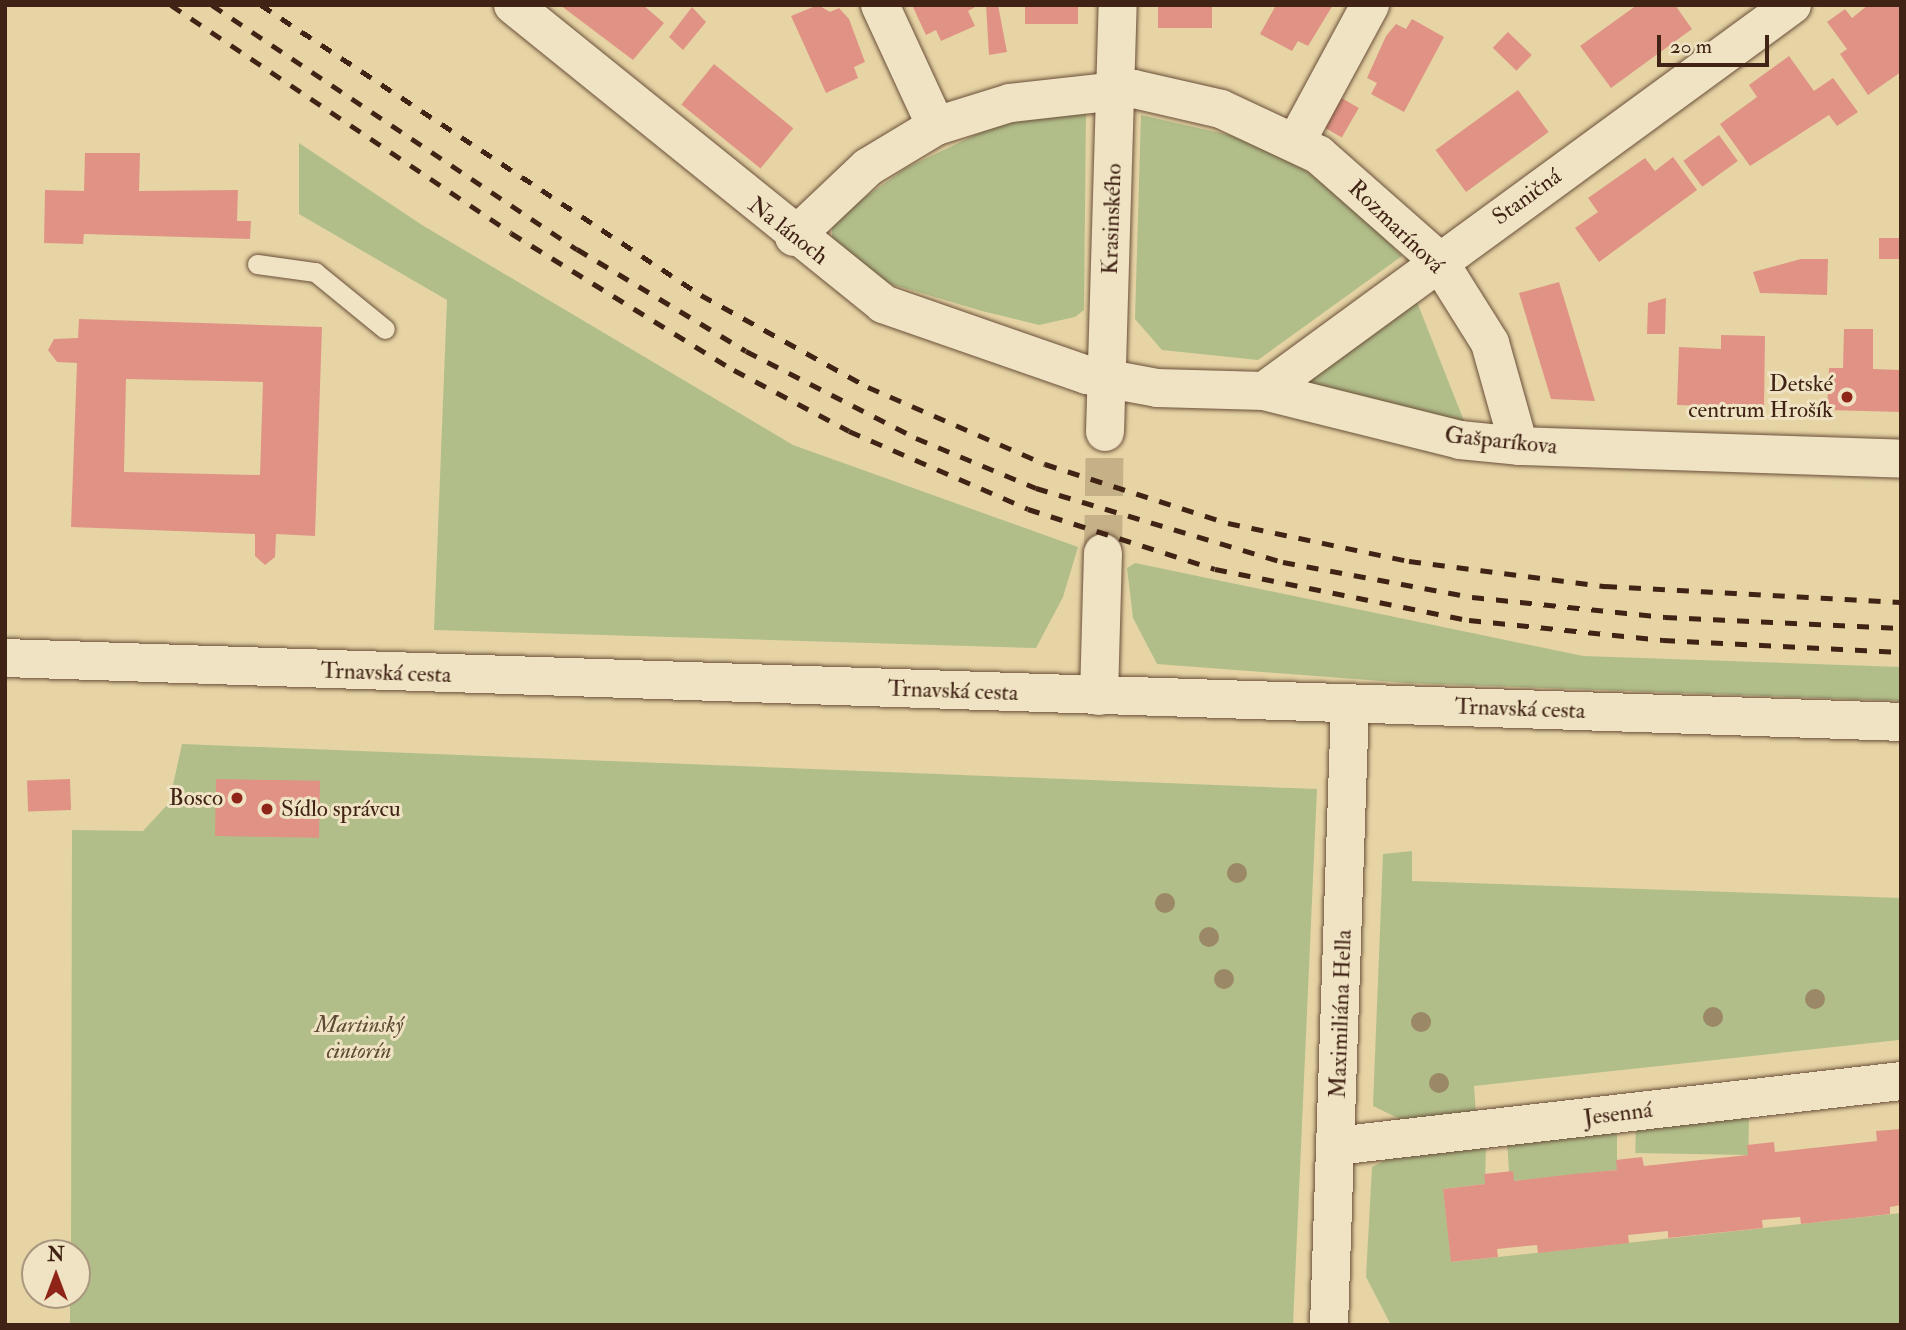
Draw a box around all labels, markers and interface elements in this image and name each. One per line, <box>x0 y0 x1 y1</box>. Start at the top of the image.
scale bar <box>1661 21 1773 65</box>
text: 20 m <box>1670 33 1712 60</box>
street label: Krasinského <box>1096 163 1128 275</box>
street label: Staničná <box>1487 163 1567 231</box>
street label: Rozmarínová <box>1342 175 1450 279</box>
street label: Na lánoch <box>743 191 833 271</box>
place label: Detské centrum Hrošík <box>1688 370 1833 424</box>
marker: Detské centrum Hrošík <box>1839 389 1855 405</box>
street label: Gašparíkova <box>1443 421 1559 461</box>
street label: Trnavská cesta <box>320 657 452 689</box>
street label: Trnavská cesta <box>887 675 1019 707</box>
street label: Trnavská cesta <box>1454 693 1586 725</box>
place label: Bosco <box>169 784 223 812</box>
marker: Bosco <box>229 790 245 806</box>
place label: Sídlo správcu <box>281 795 401 823</box>
marker: Sídlo správcu <box>259 801 275 817</box>
street label: Maximiliána Hella <box>1324 929 1358 1099</box>
park label: Martinský cintorín <box>315 1011 403 1065</box>
street label: Jesenná <box>1582 1096 1654 1132</box>
north arrow <box>21 1239 91 1309</box>
text: N <box>47 1243 65 1267</box>

